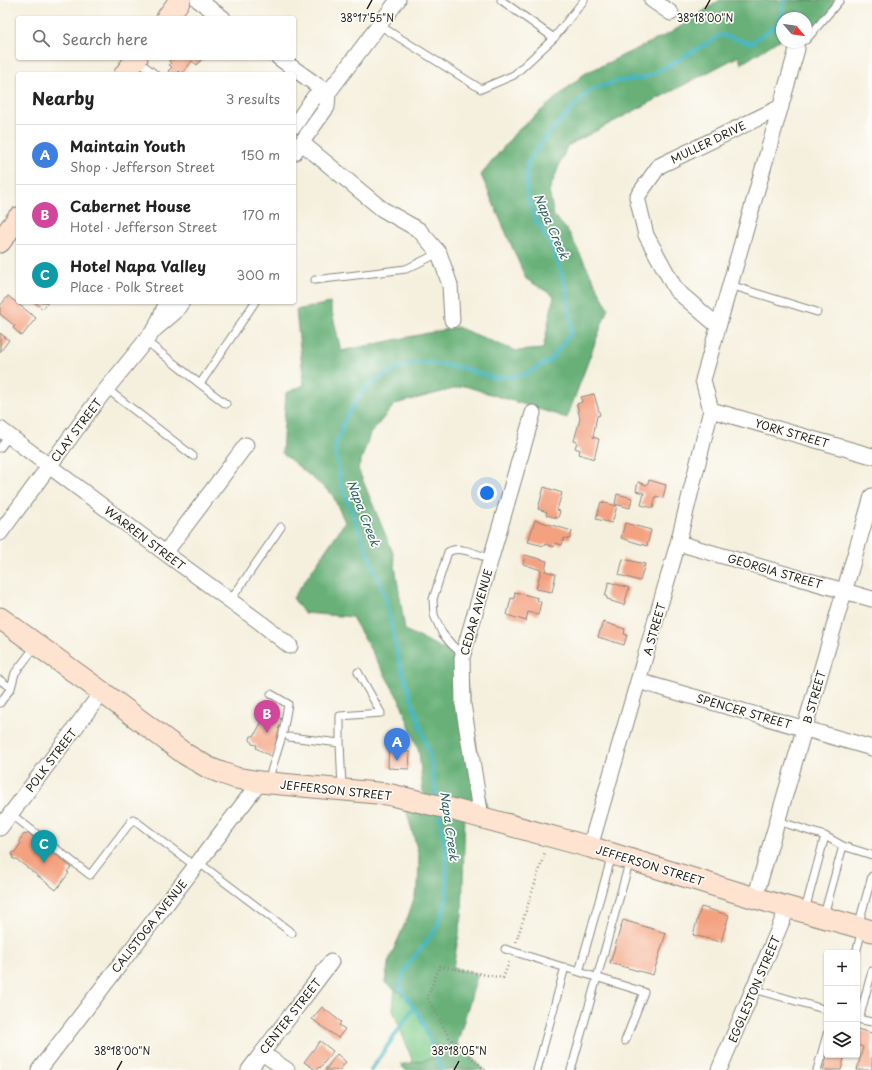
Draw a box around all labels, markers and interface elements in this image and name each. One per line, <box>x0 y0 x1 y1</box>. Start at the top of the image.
text: 38°17'55"N <box>340 10 394 25</box>
text: 38°18'00"N <box>677 10 733 25</box>
north arrow <box>776 12 812 48</box>
search box <box>16 16 296 60</box>
icon: search <box>30 27 52 49</box>
text: Search here <box>62 27 148 50</box>
text: Nearby <box>32 85 94 111</box>
text: 3 results <box>226 89 280 108</box>
street label: MULLER DRIVE <box>668 116 749 168</box>
text: Maintain Youth <box>70 134 186 157</box>
text: A <box>40 145 50 164</box>
text: 150 m <box>241 145 280 164</box>
text: Shop · Jefferson Street <box>70 157 215 176</box>
water label: Napa Creek <box>530 190 574 262</box>
text: Cabernet House <box>70 194 191 217</box>
text: B <box>41 205 49 224</box>
text: 170 m <box>242 205 280 224</box>
text: Hotel · Jefferson Street <box>70 217 217 236</box>
text: Hotel Napa Valley <box>70 254 206 277</box>
text: C <box>40 265 50 284</box>
text: 300 m <box>236 265 280 284</box>
text: Place · Polk Street <box>70 277 184 296</box>
street label: CLAY STREET <box>46 394 106 465</box>
street label: YORK STREET <box>753 414 831 452</box>
water label: Napa Creek <box>343 477 385 549</box>
your location <box>477 483 497 503</box>
street label: WARREN STREET <box>101 502 189 574</box>
street label: GEORGIA STREET <box>726 549 825 593</box>
street label: CEDAR AVENUE <box>456 566 497 657</box>
street label: A STREET <box>638 600 670 657</box>
street label: B STREET <box>798 668 830 726</box>
street label: SPENCER STREET <box>694 689 794 733</box>
pin: B <box>254 700 280 733</box>
street label: POLK STREET <box>21 724 81 795</box>
pin: A <box>384 728 410 761</box>
street label: JEFFERSON STREET <box>279 776 393 804</box>
water label: Napa Creek <box>436 790 464 862</box>
pin: C <box>31 830 57 863</box>
street label: JEFFERSON STREET <box>594 840 707 890</box>
street label: CALISTOGA AVENUE <box>107 876 191 976</box>
street label: EGGLESTON STREET <box>724 933 784 1045</box>
map controls <box>824 950 860 1058</box>
button: + <box>824 950 860 986</box>
street label: CENTER STREET <box>255 974 325 1057</box>
button: − <box>824 986 860 1022</box>
button: layers <box>824 1022 860 1058</box>
text: 38°18'00"N <box>94 1043 150 1058</box>
text: 38°18'05"N <box>431 1043 487 1058</box>

